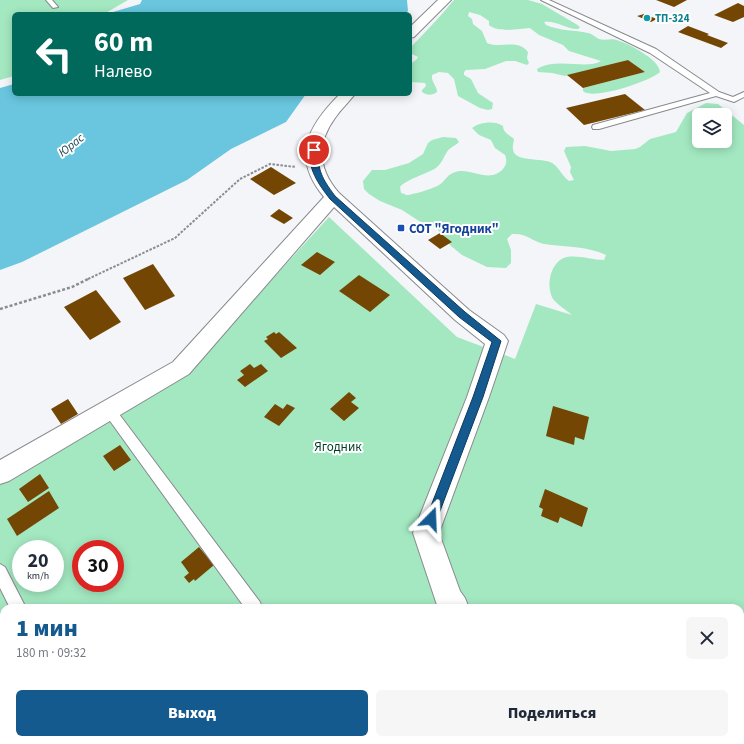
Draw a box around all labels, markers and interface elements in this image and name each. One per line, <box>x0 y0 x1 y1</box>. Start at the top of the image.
place label: ТП-324 <box>655 11 690 26</box>
marker: ТП-324 <box>642 13 652 23</box>
text: 60 m <box>94 22 153 62</box>
icon: left <box>28 28 80 80</box>
text: Налево <box>94 59 152 84</box>
map controls <box>692 108 732 148</box>
button: layers <box>692 108 732 148</box>
water label: Юрас <box>55 129 88 161</box>
pin <box>297 133 331 167</box>
icon: arrive <box>303 139 325 161</box>
place label: СОТ "Ягодник" <box>409 220 499 238</box>
marker: СОТ "Ягодник" <box>396 223 406 233</box>
park label: Ягодник <box>314 438 362 456</box>
position arrow <box>410 498 452 540</box>
speed limit sign: 30 <box>72 540 124 592</box>
text: 20 <box>27 547 49 575</box>
text: km/h <box>27 569 49 583</box>
text: 1 мин <box>16 611 78 646</box>
button: close <box>686 617 728 659</box>
text: 180 m · 09:32 <box>16 644 86 662</box>
button: Выход <box>16 690 368 736</box>
button: Поделиться <box>376 690 728 736</box>

